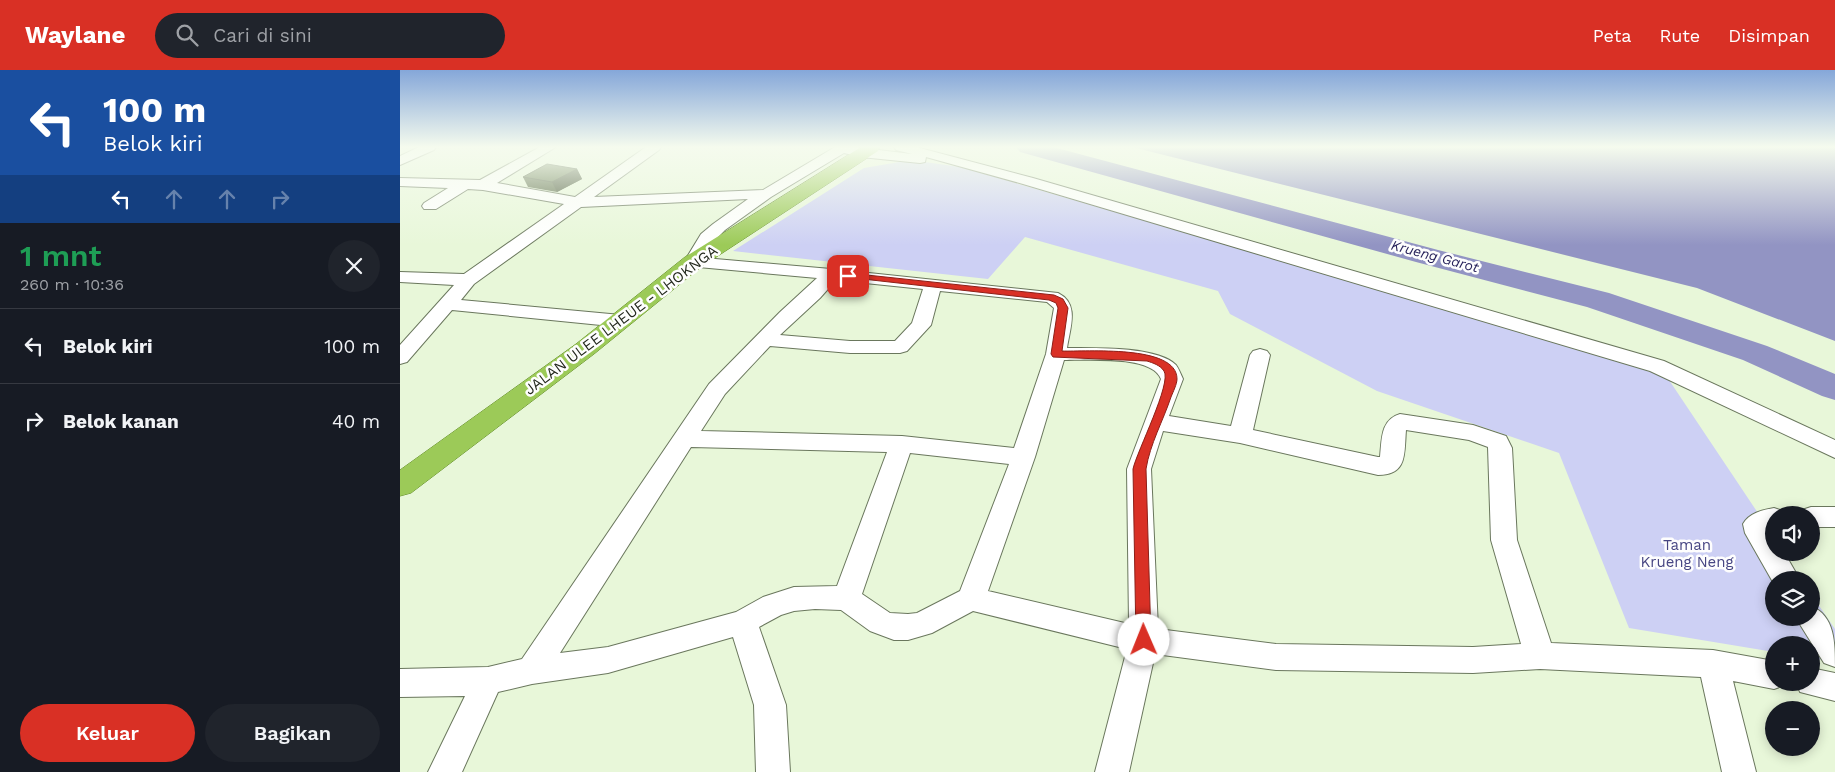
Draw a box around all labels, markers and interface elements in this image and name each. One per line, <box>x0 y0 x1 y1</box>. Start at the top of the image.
search box <box>155 13 505 58</box>
text: Waylane <box>25 21 125 49</box>
icon: search <box>173 21 201 49</box>
text: Cari di sini <box>213 24 312 47</box>
text: Peta <box>1593 25 1631 46</box>
text: Rute <box>1659 25 1700 46</box>
text: Disimpan <box>1728 25 1810 46</box>
text: 100 m <box>103 89 206 131</box>
icon: left <box>20 90 85 155</box>
text: Belok kiri <box>103 131 203 156</box>
icon: left <box>107 185 135 213</box>
icon: ahead <box>160 185 188 213</box>
icon: ahead <box>213 185 241 213</box>
icon: right <box>266 185 294 213</box>
water label: Krueng Garot <box>1390 237 1481 275</box>
text: 1 mnt <box>20 238 101 273</box>
button: close <box>328 240 380 292</box>
street label: JALAN ULEE LHEUE - LHOKNGA <box>521 241 721 399</box>
pin <box>827 255 869 297</box>
icon: arrive <box>834 262 862 290</box>
text: 260 m · 10:36 <box>20 275 124 294</box>
icon: left <box>20 332 48 360</box>
text: Belok kiri <box>63 335 153 358</box>
text: 100 m <box>324 335 380 358</box>
icon: right <box>20 407 48 435</box>
text: Belok kanan <box>63 410 179 433</box>
text: 40 m <box>332 410 380 433</box>
map controls <box>1765 506 1820 756</box>
button: sound <box>1765 506 1820 561</box>
park label: Taman Krueng Neng <box>1640 536 1734 571</box>
button: layers <box>1765 571 1820 626</box>
position arrow <box>1117 613 1169 665</box>
button: + <box>1765 636 1820 691</box>
button: − <box>1765 701 1820 756</box>
button: Keluar <box>20 704 195 762</box>
button: Bagikan <box>205 704 380 762</box>

